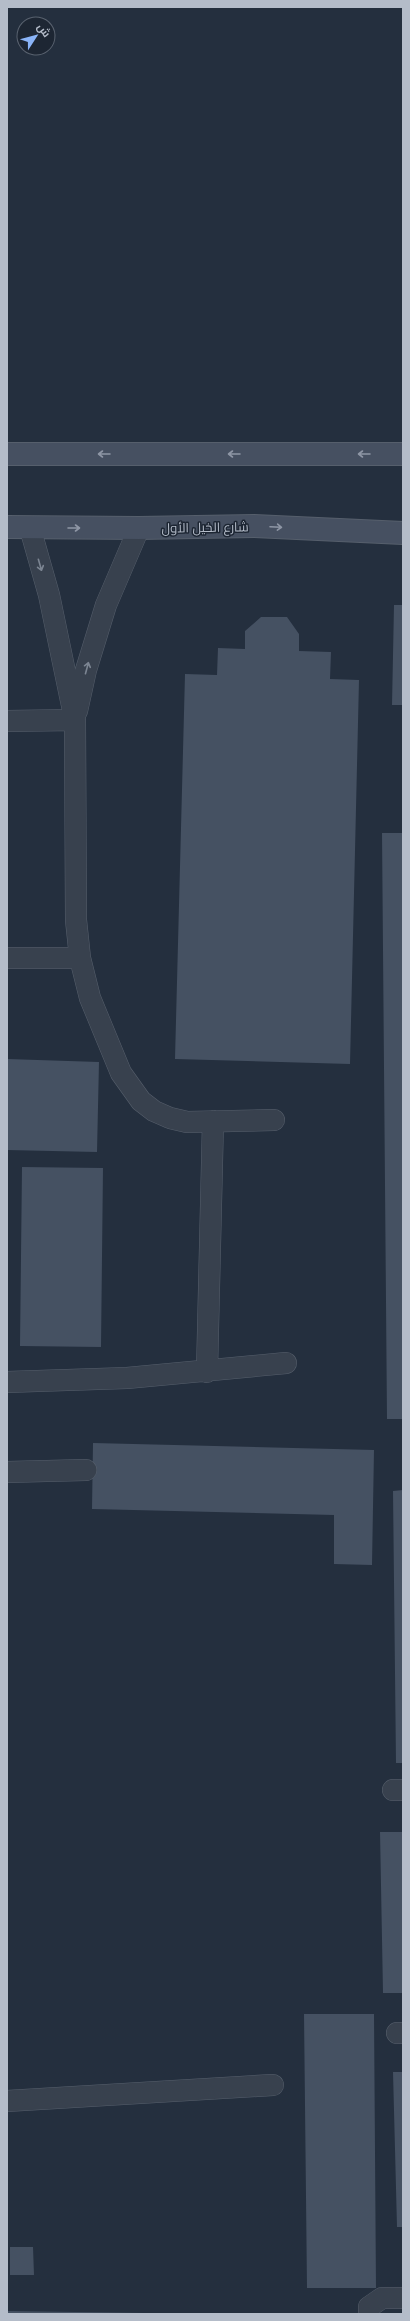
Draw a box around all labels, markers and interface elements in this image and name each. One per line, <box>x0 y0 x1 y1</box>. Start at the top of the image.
north arrow <box>16 16 56 56</box>
text: ش <box>34 21 53 40</box>
one-way arrow <box>98 450 111 458</box>
one-way arrow <box>228 450 241 458</box>
one-way arrow <box>358 450 371 458</box>
street label: شارع الخيل الأول <box>161 519 249 537</box>
one-way arrow <box>269 523 282 531</box>
one-way arrow <box>67 524 80 532</box>
one-way arrow <box>37 558 45 571</box>
one-way arrow <box>84 662 91 675</box>

